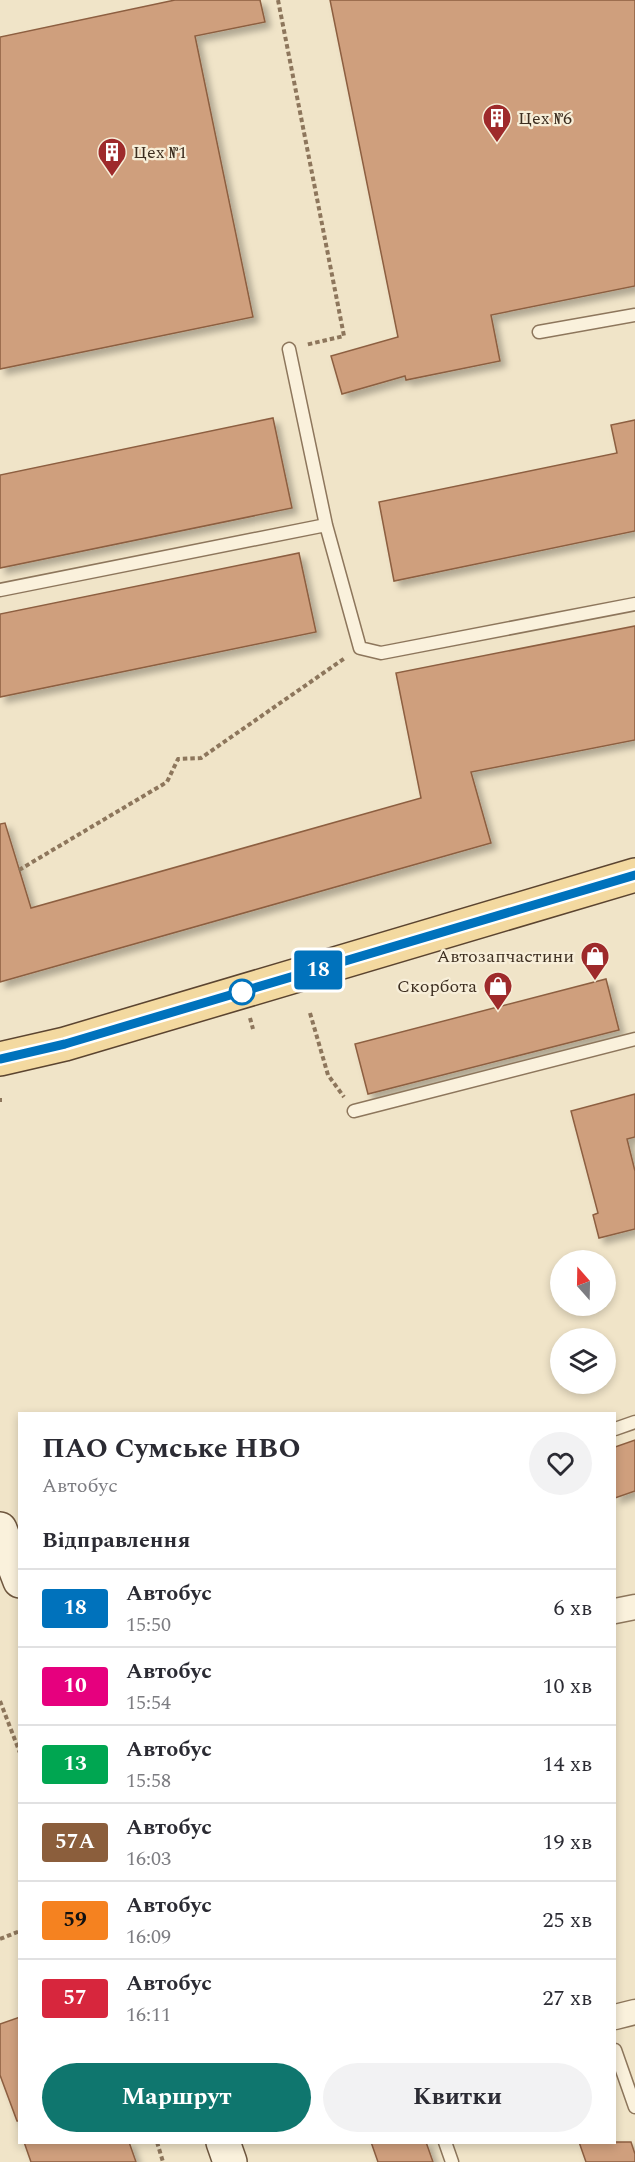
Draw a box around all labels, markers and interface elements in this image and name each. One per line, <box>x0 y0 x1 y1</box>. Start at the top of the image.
building icon: Цех №6 <box>481 102 513 144</box>
place label: Цех №6 <box>518 105 572 132</box>
building icon: Цех №1 <box>96 136 128 178</box>
place label: Цех №1 <box>133 139 187 166</box>
shop icon: Автозапчастини <box>579 940 611 982</box>
place label: Автозапчастини <box>437 943 574 970</box>
line badge: 18 <box>291 950 345 990</box>
text: 18 <box>306 954 330 986</box>
shop icon: Скорбота <box>482 970 514 1012</box>
place label: Скорбота <box>397 973 477 1000</box>
unlabelled marker <box>229 979 255 1005</box>
north arrow <box>550 1250 616 1316</box>
map controls <box>550 1250 616 1394</box>
button: layers <box>550 1328 616 1394</box>
text: ПАО Сумське НВО <box>42 1427 300 1470</box>
button: heart <box>529 1432 592 1495</box>
text: Автобус <box>42 1471 118 1501</box>
text: Відправлення <box>42 1524 190 1557</box>
text: Автобус <box>126 1577 212 1610</box>
text: 18 <box>63 1592 87 1624</box>
text: 6 хв <box>554 1592 592 1625</box>
text: 15:50 <box>126 1610 171 1640</box>
text: Автобус <box>126 1655 212 1688</box>
text: 10 <box>63 1670 87 1702</box>
text: 10 хв <box>543 1670 592 1703</box>
text: 15:54 <box>126 1688 171 1718</box>
text: Автобус <box>126 1733 212 1766</box>
text: 13 <box>63 1748 87 1780</box>
text: 14 хв <box>543 1748 592 1781</box>
text: 15:58 <box>126 1766 171 1796</box>
text: Автобус <box>126 1811 212 1844</box>
text: 57А <box>55 1826 95 1858</box>
text: 19 хв <box>543 1826 592 1859</box>
text: 16:03 <box>126 1844 171 1874</box>
text: Автобус <box>126 1889 212 1922</box>
text: 59 <box>63 1904 87 1936</box>
text: 25 хв <box>543 1904 592 1937</box>
text: 16:09 <box>126 1922 171 1952</box>
text: Автобус <box>126 1967 212 2000</box>
text: 57 <box>63 1982 87 2014</box>
text: 27 хв <box>543 1982 592 2015</box>
text: 16:11 <box>126 2000 171 2030</box>
button: Маршрут <box>42 2063 311 2132</box>
button: Квитки <box>323 2063 592 2132</box>

